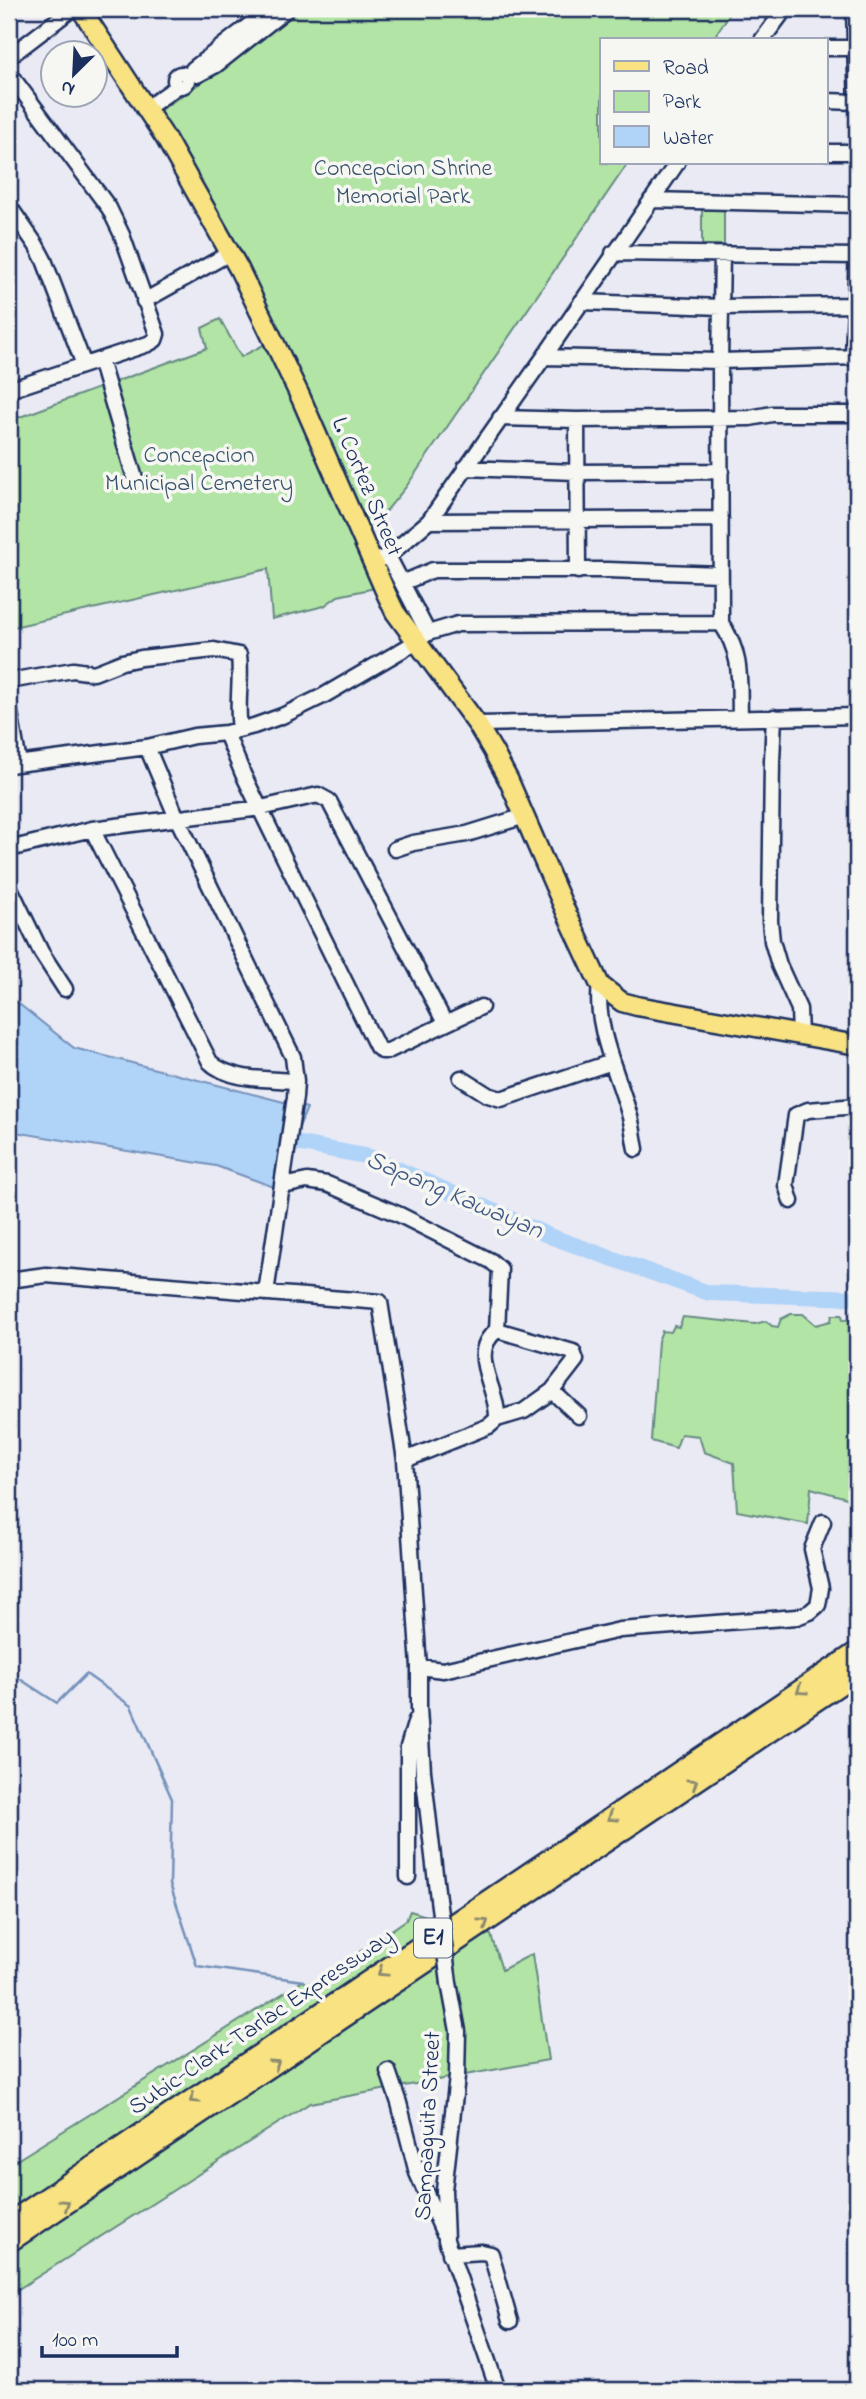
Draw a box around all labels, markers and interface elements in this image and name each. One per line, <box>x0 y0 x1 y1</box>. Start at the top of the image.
north arrow <box>38 38 108 108</box>
legend <box>600 38 828 164</box>
text: Road <box>663 54 709 84</box>
text: N <box>57 72 79 102</box>
text: Park <box>663 88 702 118</box>
text: Water <box>663 124 714 154</box>
park label: Concepcion Shrine Memorial Park <box>314 152 492 215</box>
street label: L. Cortez Street <box>321 412 411 562</box>
park label: Concepcion Municipal Cemetery <box>105 439 293 503</box>
water label: Sapang Kawayan <box>360 1142 549 1251</box>
one-way arrow <box>795 1682 808 1695</box>
one-way arrow <box>685 1779 698 1791</box>
one-way arrow <box>607 1809 620 1821</box>
road number: E1 <box>414 1918 452 1957</box>
one-way arrow <box>476 1919 489 1932</box>
street label: Subic-Clark-Tarlac Expressway <box>122 1921 402 2126</box>
one-way arrow <box>377 1963 390 1976</box>
street label: Sampaguita Street <box>407 2031 451 2221</box>
one-way arrow <box>267 2059 280 2072</box>
one-way arrow <box>189 2090 202 2103</box>
one-way arrow <box>58 2200 71 2213</box>
scale bar <box>42 2315 177 2359</box>
text: 100 m <box>52 2326 98 2356</box>

